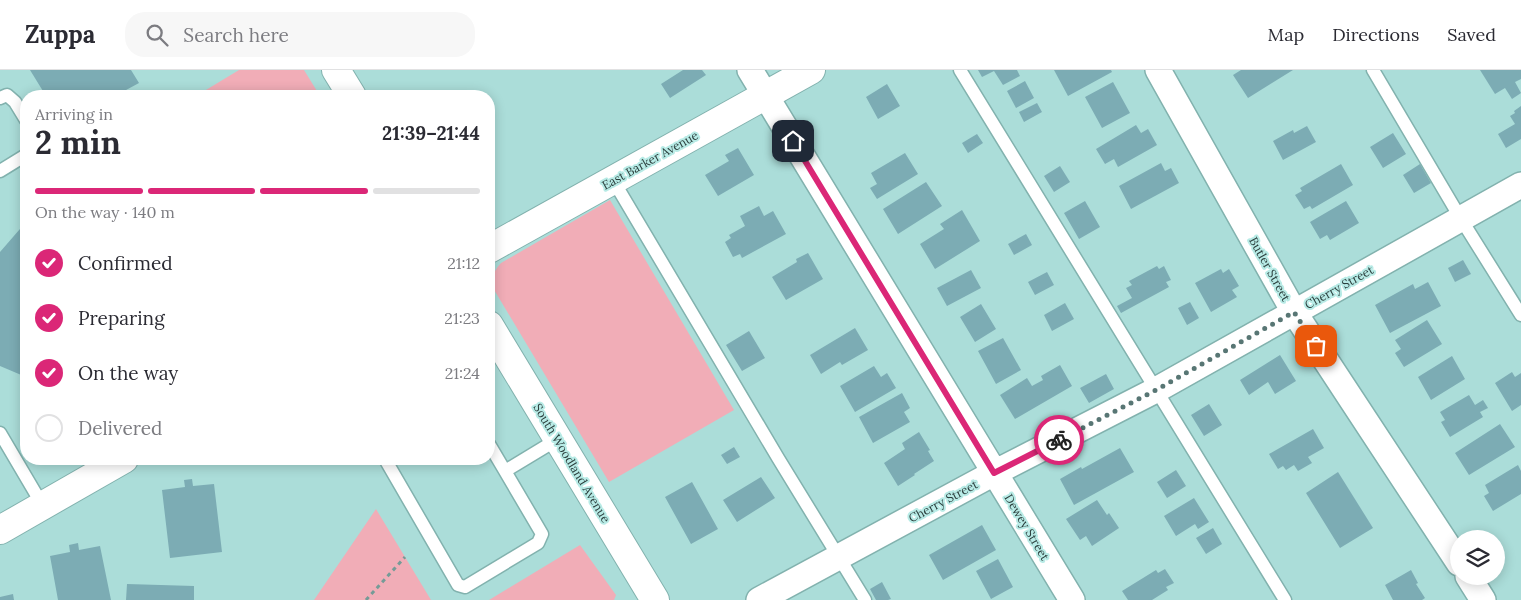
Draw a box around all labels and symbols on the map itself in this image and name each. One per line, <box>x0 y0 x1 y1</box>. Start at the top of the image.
pin <box>772 120 814 162</box>
street label: East Barker Avenue <box>599 127 701 193</box>
street label: Butler Street <box>1246 234 1294 304</box>
street label: Cherry Street <box>1302 262 1376 312</box>
pin <box>1295 325 1337 367</box>
street label: South Woodland Avenue <box>530 401 614 526</box>
courier <box>1034 415 1084 465</box>
street label: Cherry Street <box>906 476 980 526</box>
street label: Dewey Street <box>1001 491 1053 563</box>

